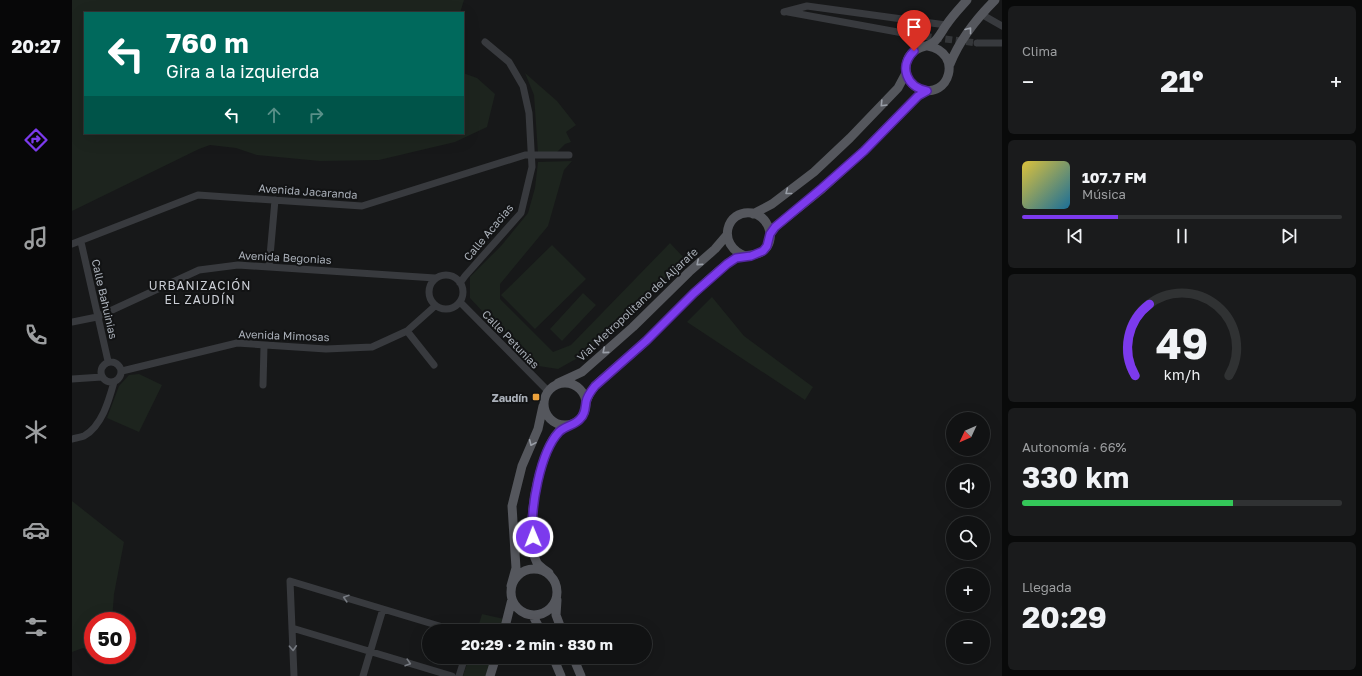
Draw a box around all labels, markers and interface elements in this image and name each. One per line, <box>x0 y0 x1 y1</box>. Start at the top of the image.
pin <box>897 10 931 51</box>
icon: arrive <box>903 16 925 38</box>
text: 760 m <box>166 26 249 59</box>
icon: left <box>100 28 152 80</box>
one-way arrow <box>964 28 971 35</box>
text: 20:27 <box>11 35 61 57</box>
text: Clima <box>1022 43 1057 59</box>
text: Gira a la izquierda <box>166 60 319 82</box>
text: 21° <box>1160 63 1204 99</box>
text: − <box>1022 68 1034 95</box>
text: + <box>1330 68 1342 95</box>
one-way arrow <box>880 99 888 107</box>
icon: left <box>221 104 243 126</box>
icon: ahead <box>263 104 285 126</box>
icon: right <box>305 104 327 126</box>
icon: directions <box>22 126 50 154</box>
text: 107.7 FM <box>1082 168 1147 186</box>
street label: Avenida Jacaranda <box>258 181 358 201</box>
text: Música <box>1082 186 1126 202</box>
one-way arrow <box>785 187 792 194</box>
street label: Calle Acacias <box>460 201 516 263</box>
icon: music <box>22 224 50 252</box>
icon: previous <box>1064 225 1086 247</box>
icon: pause <box>1171 225 1193 247</box>
icon: next <box>1278 225 1300 247</box>
street label: Vial Metropolitano del Aljarafe <box>574 245 700 363</box>
street label: Avenida Begonias <box>238 248 332 266</box>
street label: Calle Bahuinias <box>90 258 121 340</box>
one-way arrow <box>697 258 704 265</box>
district label: URBANIZACIÓN EL ZAUDÍN <box>149 278 251 307</box>
street label: Calle Petunias <box>480 307 542 371</box>
text: 49 <box>1156 318 1208 368</box>
icon: phone <box>22 321 50 349</box>
street label: Avenida Mimosas <box>238 327 330 343</box>
one-way arrow <box>602 347 609 354</box>
text: km/h <box>1164 366 1200 383</box>
place label: Zaudín <box>492 391 528 404</box>
marker: Zaudín <box>531 392 541 402</box>
north arrow <box>946 412 990 456</box>
map controls <box>946 412 990 664</box>
icon: climate <box>22 418 50 446</box>
one-way arrow <box>529 439 537 446</box>
text: Autonomía · 66% <box>1022 439 1127 455</box>
text: 330 km <box>1022 459 1129 495</box>
button: sound <box>946 464 990 508</box>
icon: car <box>22 516 50 544</box>
position arrow <box>512 516 554 558</box>
button: search <box>946 516 990 560</box>
button: + <box>946 568 990 612</box>
text: Llegada <box>1022 579 1072 595</box>
one-way arrow <box>342 594 349 603</box>
text: 20:29 <box>1022 599 1107 635</box>
speed limit sign: 50 <box>84 612 136 664</box>
icon: filters <box>22 613 50 641</box>
button: − <box>946 620 990 664</box>
text: 20:29 · 2 min · 830 m <box>461 635 613 653</box>
one-way arrow <box>289 645 297 651</box>
one-way arrow <box>404 658 411 667</box>

